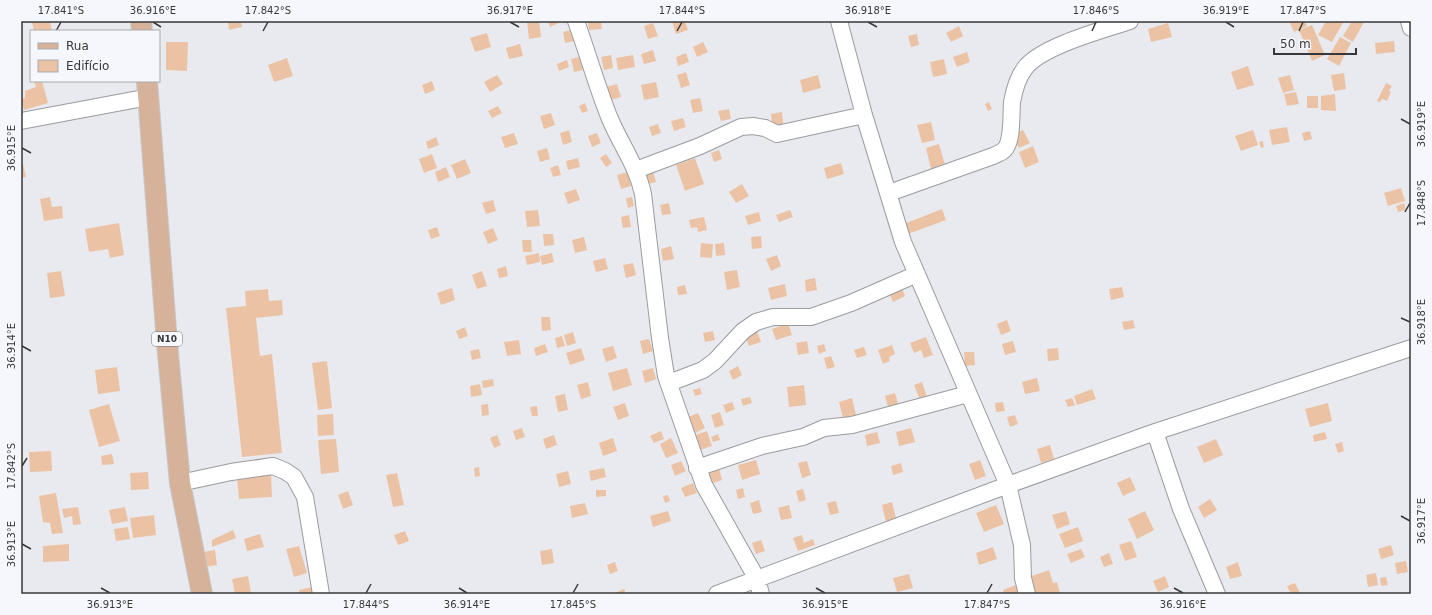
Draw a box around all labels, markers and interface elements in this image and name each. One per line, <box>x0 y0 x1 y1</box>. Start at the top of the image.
text: 17.841°S <box>38 5 84 16</box>
text: 36.916°E <box>130 5 176 16</box>
text: 17.842°S <box>245 5 291 16</box>
text: 36.917°E <box>487 5 533 16</box>
text: 17.844°S <box>659 5 705 16</box>
text: 36.918°E <box>845 5 891 16</box>
text: 17.846°S <box>1073 5 1119 16</box>
text: 36.919°E <box>1203 5 1249 16</box>
text: 17.847°S <box>1280 5 1326 16</box>
legend <box>30 30 160 82</box>
scale bar <box>1274 30 1356 56</box>
text: 50 m <box>1280 37 1311 51</box>
text: Rua <box>66 39 89 53</box>
text: Edifício <box>66 59 109 73</box>
text: 36.919°E <box>1416 101 1427 147</box>
text: 36.915°E <box>6 125 17 171</box>
text: 17.848°S <box>1416 180 1427 226</box>
text: 36.918°E <box>1416 299 1427 345</box>
text: 36.914°E <box>6 323 17 369</box>
road number: N10 <box>152 332 182 346</box>
text: 17.842°S <box>6 443 17 489</box>
text: 36.917°E <box>1416 498 1427 544</box>
text: 36.913°E <box>6 521 17 567</box>
text: 36.913°E <box>87 599 133 610</box>
text: 17.844°S <box>343 599 389 610</box>
text: 36.914°E <box>444 599 490 610</box>
text: 17.845°S <box>550 599 596 610</box>
text: 36.915°E <box>802 599 848 610</box>
text: 17.847°S <box>964 599 1010 610</box>
text: 36.916°E <box>1160 599 1206 610</box>

